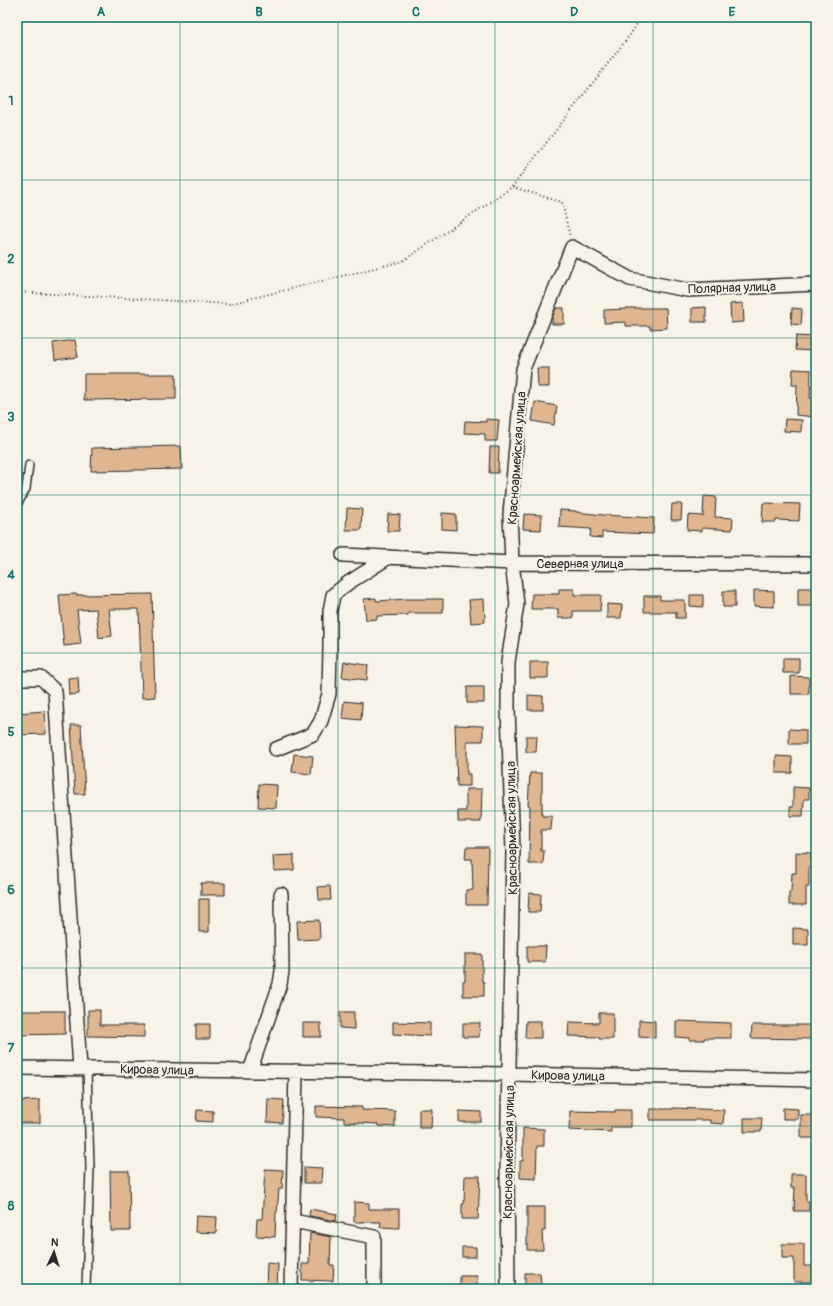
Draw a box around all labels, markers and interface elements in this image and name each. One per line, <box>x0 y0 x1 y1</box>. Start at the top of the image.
text: A <box>97 4 106 20</box>
text: B <box>255 4 263 20</box>
text: C <box>412 4 420 20</box>
text: D <box>570 4 578 20</box>
text: E <box>729 4 736 20</box>
text: 1 <box>8 93 14 109</box>
text: 2 <box>7 251 15 267</box>
street label: Полярная улица <box>688 278 776 298</box>
street label: Красноармейская улица <box>504 391 530 525</box>
text: 3 <box>7 409 15 425</box>
street label: Северная улица <box>536 556 624 572</box>
text: 4 <box>7 567 15 583</box>
text: 5 <box>7 724 15 740</box>
street label: Красноармейская улица <box>503 761 521 895</box>
text: 6 <box>7 882 15 898</box>
text: 7 <box>8 1040 15 1056</box>
street label: Кирова улица <box>120 1061 194 1079</box>
street label: Кирова улица <box>531 1067 605 1085</box>
street label: Красноармейская улица <box>500 1085 518 1219</box>
text: 8 <box>8 1198 15 1214</box>
north arrow <box>34 1232 74 1272</box>
text: N <box>50 1236 59 1249</box>

